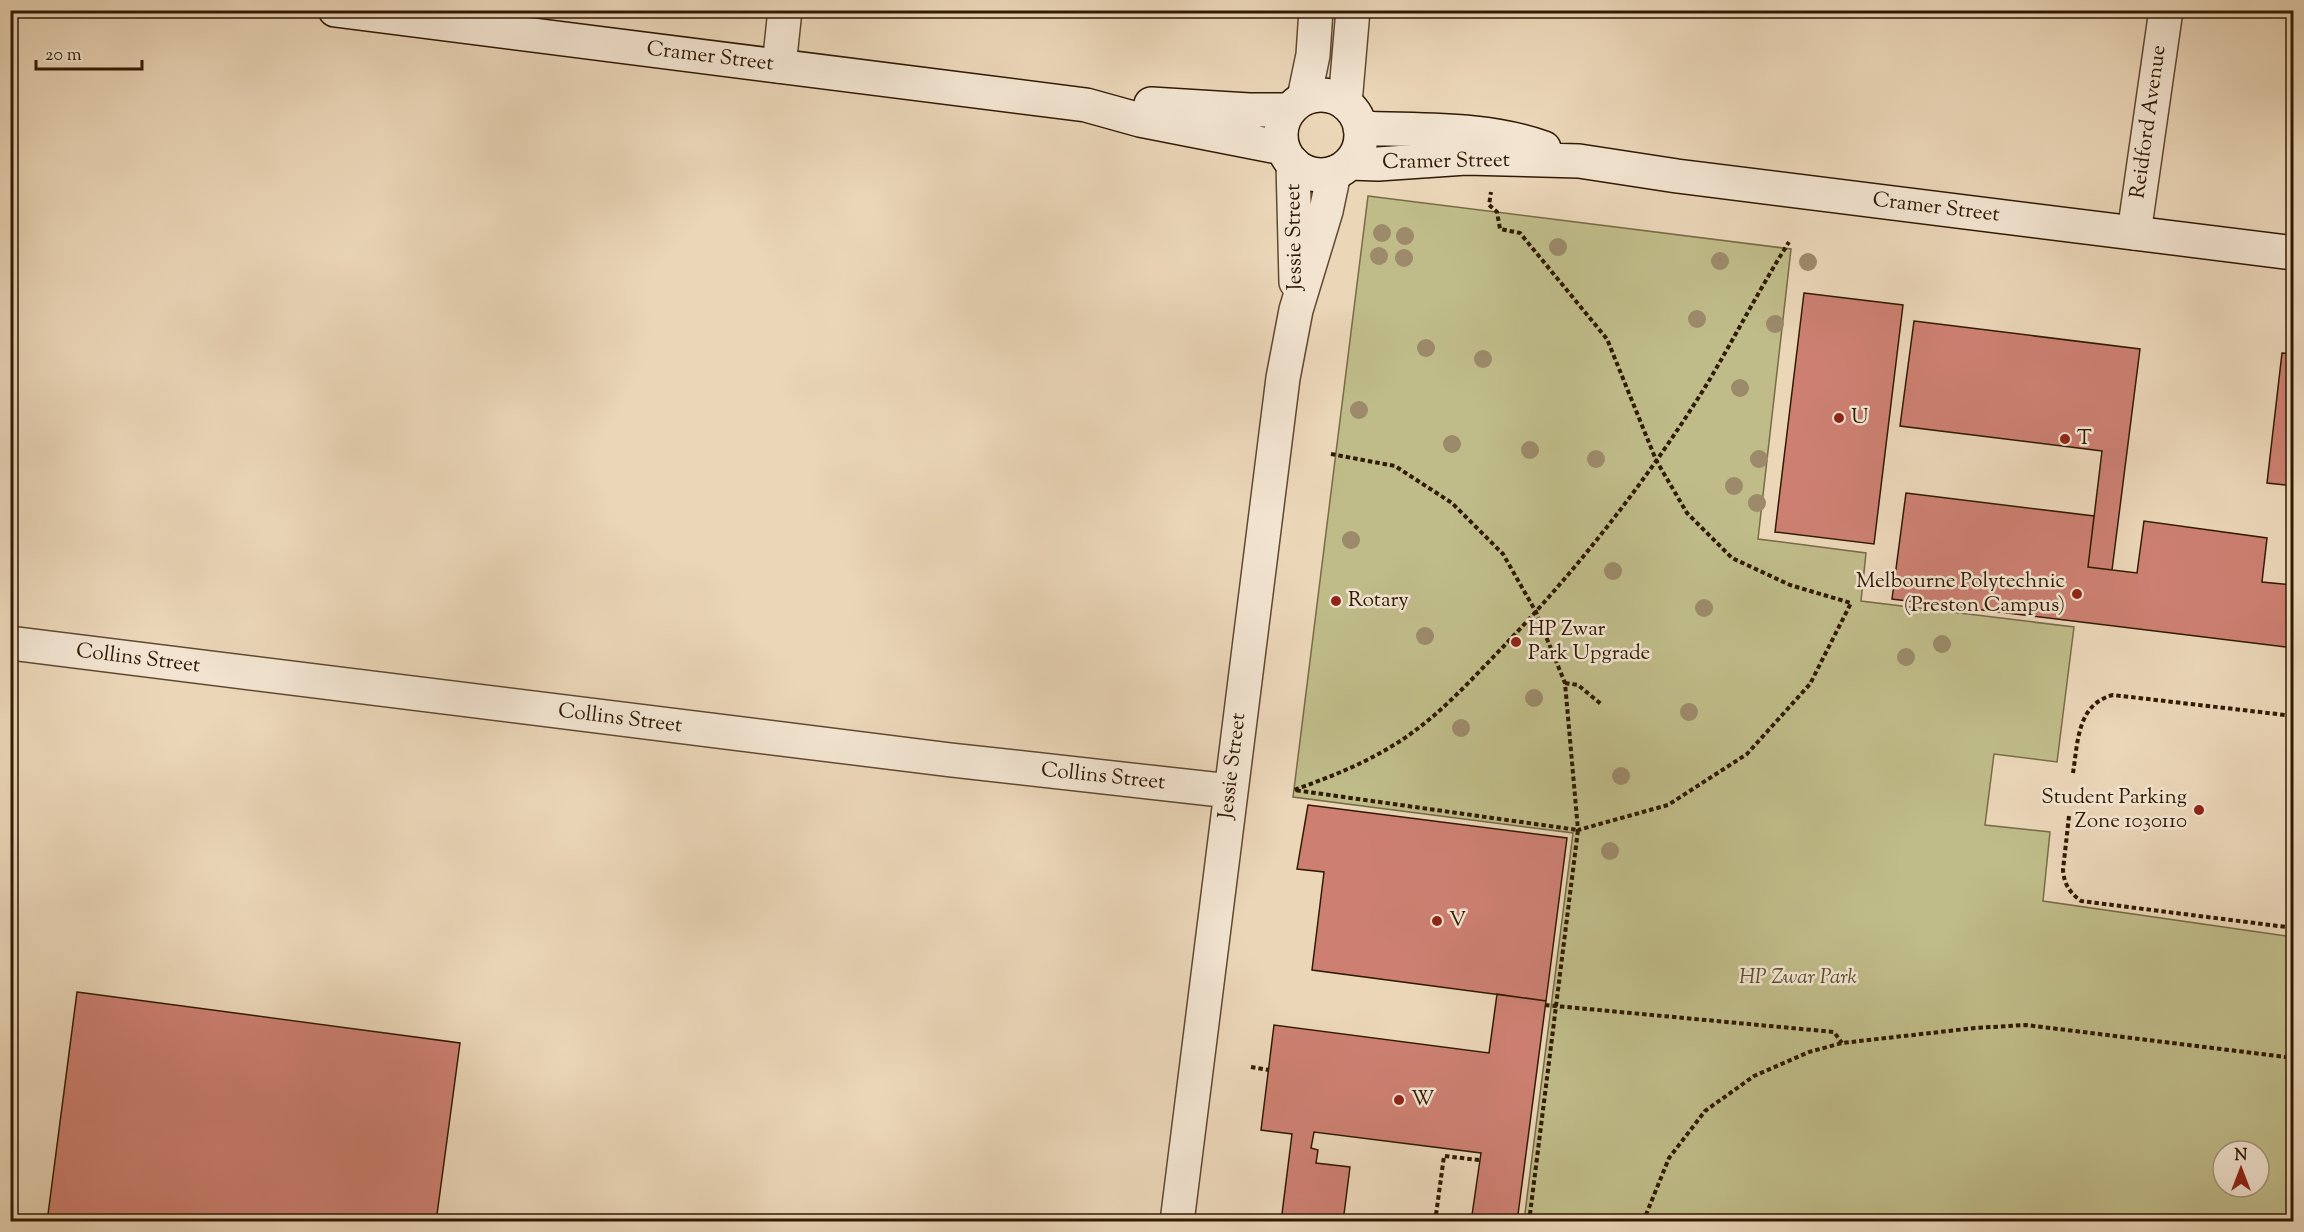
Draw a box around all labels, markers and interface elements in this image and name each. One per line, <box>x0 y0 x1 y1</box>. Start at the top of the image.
scale bar <box>36 33 142 71</box>
street label: Cramer Street <box>645 34 775 80</box>
text: 20 m <box>45 43 82 69</box>
street label: Reidford Avenue <box>2123 43 2175 201</box>
street label: Cramer Street <box>1382 146 1510 178</box>
street label: Jessie Street <box>1279 183 1311 292</box>
street label: Cramer Street <box>1871 185 2001 231</box>
place label: U <box>1851 403 1868 433</box>
marker: U <box>1832 411 1846 425</box>
place label: T <box>2077 424 2092 454</box>
marker: T <box>2058 432 2072 446</box>
place label: Melbourne Polytechnic (Preston Campus) <box>1856 567 2065 621</box>
place label: Rotary <box>1348 586 1409 616</box>
marker: Melbourne Polytechnic (Preston Campus) <box>2070 587 2084 601</box>
marker: Rotary <box>1329 594 1343 608</box>
place label: HP Zwar Park Upgrade <box>1528 615 1650 669</box>
marker: HP Zwar Park Upgrade <box>1509 635 1523 649</box>
street label: Collins Street <box>74 637 202 681</box>
street label: Collins Street <box>556 697 684 741</box>
street label: Jessie Street <box>1211 711 1254 822</box>
street label: Collins Street <box>1039 756 1167 798</box>
place label: Student Parking Zone 1030110 <box>2041 783 2187 837</box>
marker: Student Parking Zone 1030110 <box>2192 803 2206 817</box>
place label: V <box>1449 906 1466 936</box>
marker: V <box>1430 914 1444 928</box>
park label: HP Zwar Park <box>1739 963 1857 993</box>
place label: W <box>1411 1085 1434 1115</box>
marker: W <box>1392 1093 1406 1107</box>
north arrow <box>2211 1139 2271 1199</box>
text: N <box>2235 1145 2248 1168</box>

